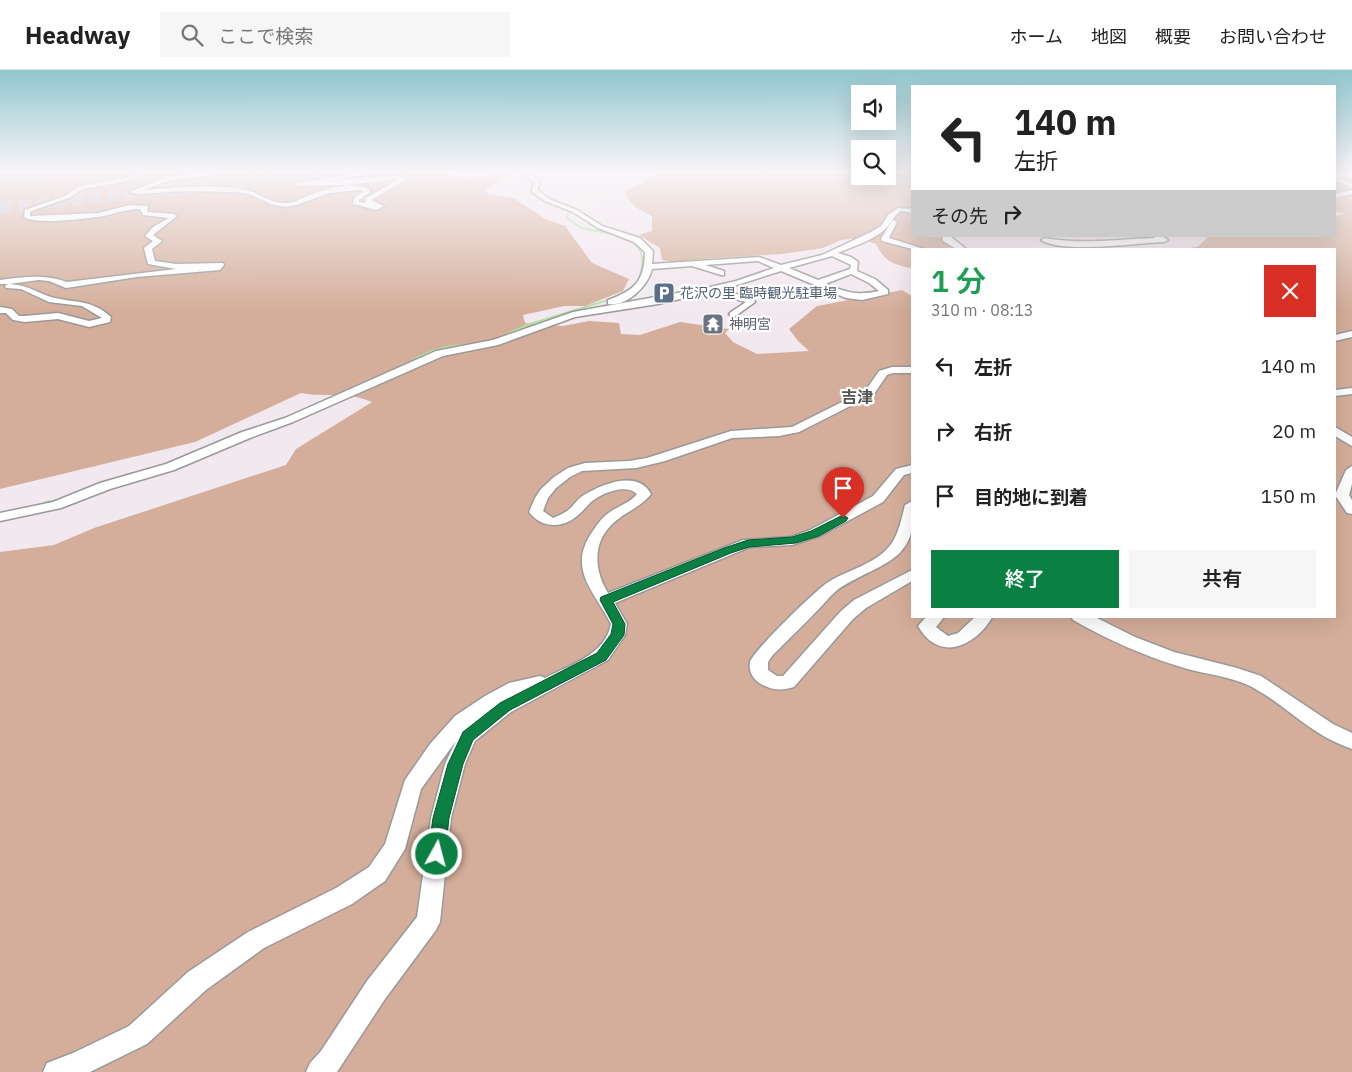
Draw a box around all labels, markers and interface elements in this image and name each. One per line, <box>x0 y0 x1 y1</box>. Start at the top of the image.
search box <box>160 12 510 57</box>
text: Headway <box>25 19 130 51</box>
icon: search <box>178 21 206 49</box>
text: ここで検索 <box>218 24 313 48</box>
text: ホーム <box>1010 25 1063 48</box>
text: 地図 <box>1091 25 1127 48</box>
text: 概要 <box>1155 25 1191 48</box>
text: お問い合わせ <box>1219 25 1327 48</box>
map controls <box>851 85 896 185</box>
button: sound <box>851 85 896 130</box>
text: 140 m <box>1014 99 1117 145</box>
icon: left <box>931 105 996 170</box>
button: search <box>851 140 896 185</box>
text: 左折 <box>1014 146 1058 175</box>
icon: right <box>998 200 1026 228</box>
text: その先 <box>931 204 988 228</box>
text: 1 分 <box>931 261 986 300</box>
button: close <box>1264 265 1316 317</box>
parking icon: 花沢の里 臨時観光駐車場 <box>652 281 676 305</box>
place label: 花沢の里 臨時観光駐車場 <box>680 284 837 302</box>
text: 310 m · 08:13 <box>931 300 1033 320</box>
temple icon: 神明宮 <box>701 312 725 336</box>
place label: 神明宮 <box>729 315 771 333</box>
icon: left <box>931 352 959 380</box>
text: 140 m <box>1261 354 1316 378</box>
text: 左折 <box>974 355 1012 379</box>
district label: 吉津 <box>841 387 873 407</box>
icon: right <box>931 417 959 445</box>
text: 20 m <box>1272 419 1316 443</box>
text: 右折 <box>974 420 1012 444</box>
pin <box>822 467 864 518</box>
icon: arrive <box>829 474 857 502</box>
icon: arrive <box>931 482 959 510</box>
text: 150 m <box>1261 484 1316 508</box>
text: 目的地に到着 <box>974 485 1088 509</box>
button: 終了 <box>931 550 1119 608</box>
button: 共有 <box>1129 550 1316 608</box>
position arrow <box>410 827 462 879</box>

